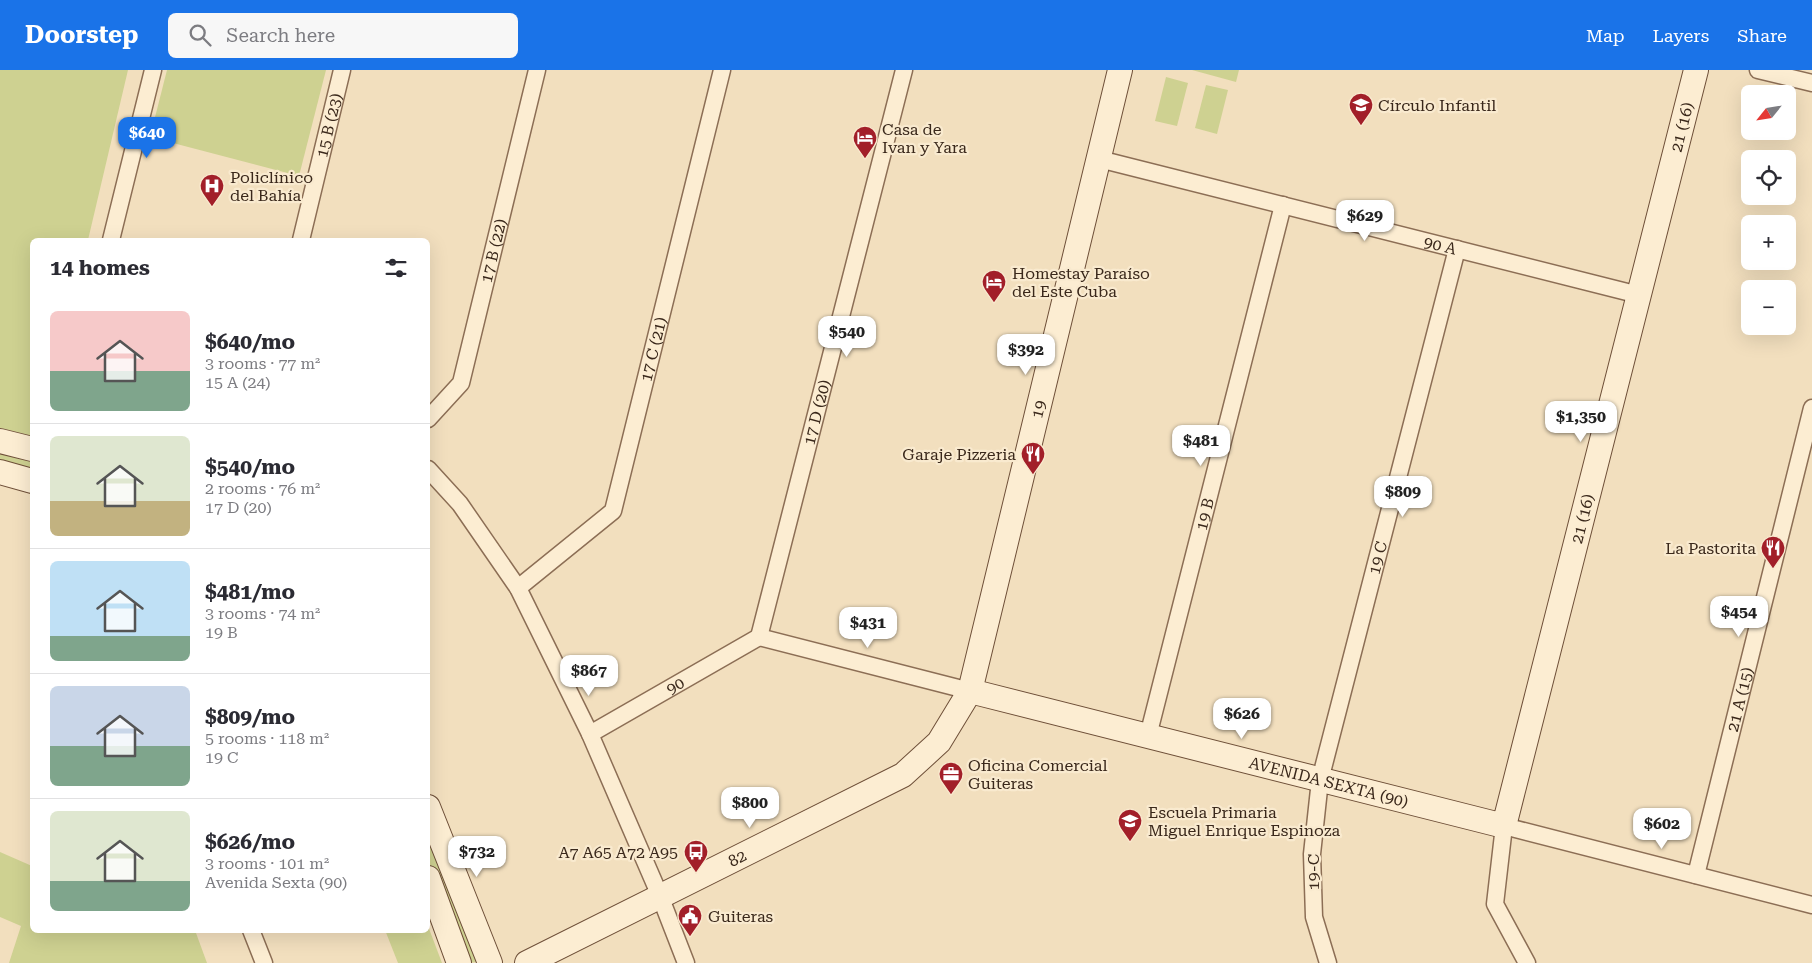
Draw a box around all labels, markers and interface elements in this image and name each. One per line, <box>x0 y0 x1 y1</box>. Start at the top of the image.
search box <box>168 13 518 58</box>
text: Doorstep <box>25 21 138 49</box>
icon: search <box>186 21 214 49</box>
text: Search here <box>226 24 335 47</box>
text: Map <box>1586 25 1625 46</box>
text: Layers <box>1653 25 1709 46</box>
text: Share <box>1737 25 1787 46</box>
north arrow <box>1741 85 1796 140</box>
map controls <box>1741 85 1796 335</box>
street label: 15 B (23) <box>312 91 346 159</box>
school or university icon: Círculo Infantil <box>1348 92 1374 126</box>
place label: Círculo Infantil <box>1378 96 1496 115</box>
street label: 21 (16) <box>1667 100 1697 154</box>
pin: $640 <box>117 116 177 159</box>
place label: Casa de Ivan y Yara <box>882 120 967 157</box>
text: $640 <box>129 123 165 142</box>
hotel icon: Casa de Ivan y Yara <box>852 125 878 159</box>
button: locate <box>1741 150 1796 205</box>
place label: Policlínico del Bahía <box>230 168 313 205</box>
hospital icon: Policlínico del Bahía <box>199 173 225 207</box>
pin: $629 <box>1335 200 1395 242</box>
text: $629 <box>1347 206 1383 225</box>
button: + <box>1741 215 1796 270</box>
street label: 17 B (22) <box>477 217 511 285</box>
street label: 90 A <box>1422 232 1459 259</box>
icon: filters <box>382 254 410 282</box>
text: 14 homes <box>50 256 150 280</box>
place label: Homestay Paraíso del Este Cuba <box>1012 264 1150 301</box>
hotel icon: Homestay Paraíso del Este Cuba <box>981 269 1007 303</box>
button: − <box>1741 280 1796 335</box>
street label: 17 C (21) <box>636 315 671 384</box>
pin: $540 <box>817 316 877 358</box>
text: $540 <box>829 322 865 341</box>
text: $640/mo <box>205 330 295 354</box>
icon: home <box>90 331 150 391</box>
pin: $392 <box>996 334 1056 376</box>
text: $392 <box>1008 340 1044 359</box>
text: 3 rooms · 77 m² <box>205 354 320 373</box>
text: 15 A (24) <box>205 373 271 392</box>
street label: 17 D (20) <box>799 378 834 447</box>
street label: 19 <box>1027 398 1050 420</box>
pin: $1,350 <box>1540 400 1622 443</box>
text: $1,350 <box>1556 407 1606 426</box>
pin: $481 <box>1171 424 1231 467</box>
text: $481 <box>1183 431 1219 450</box>
restaurant icon: Garaje Pizzeria <box>1020 441 1046 475</box>
place label: Garaje Pizzeria <box>902 445 1016 464</box>
text: $540/mo <box>205 455 295 479</box>
icon: home <box>90 456 150 516</box>
pin: $809 <box>1373 476 1433 518</box>
text: 2 rooms · 76 m² <box>205 479 320 498</box>
text: $809 <box>1385 482 1421 501</box>
street label: 21 (16) <box>1567 492 1598 545</box>
street label: 19 B <box>1192 496 1218 532</box>
text: 17 D (20) <box>205 498 272 517</box>
restaurant icon: La Pastorita <box>1760 535 1786 569</box>
street label: 19 C <box>1364 539 1391 577</box>
place label: La Pastorita <box>1665 539 1756 558</box>
text: $481/mo <box>205 580 295 604</box>
icon: home <box>90 581 150 641</box>
pin: $454 <box>1709 596 1769 638</box>
text: $454 <box>1721 602 1757 621</box>
text: 3 rooms · 74 m² <box>205 604 320 623</box>
pin: $431 <box>838 606 898 649</box>
text: $431 <box>850 613 886 632</box>
text: 19 B <box>205 623 238 642</box>
pin: $867 <box>559 654 619 697</box>
text: $867 <box>571 661 607 680</box>
street label: 21 A (15) <box>1723 665 1757 734</box>
street label: 90 <box>663 673 688 698</box>
pin: $626 <box>1212 698 1272 740</box>
text: $626 <box>1224 704 1260 723</box>
text: $809/mo <box>205 705 295 729</box>
icon: home <box>90 706 150 766</box>
text: 5 rooms · 118 m² <box>205 729 329 748</box>
text: 19 C <box>205 748 238 767</box>
street label: AVENIDA SEXTA (90) <box>1247 753 1410 811</box>
place label: Oficina Comercial Guiteras <box>968 756 1107 793</box>
office icon: Oficina Comercial Guiteras <box>938 761 964 795</box>
pin: $800 <box>720 786 780 829</box>
text: $800 <box>732 793 768 812</box>
place label: Escuela Primaria Miguel Enrique Espinoza <box>1148 803 1340 840</box>
school or university icon: Escuela Primaria Miguel Enrique Espinoza <box>1117 808 1143 842</box>
pin: $602 <box>1632 808 1692 850</box>
text: $602 <box>1644 814 1680 833</box>
text: $626/mo <box>205 830 295 854</box>
icon: home <box>90 831 150 891</box>
pin: $732 <box>447 836 507 878</box>
bus stop icon: A7 A65 A72 A95 <box>683 839 709 873</box>
text: $732 <box>459 842 495 861</box>
place label: A7 A65 A72 A95 <box>558 843 678 862</box>
street label: 82 <box>725 846 750 871</box>
text: 3 rooms · 101 m² <box>205 854 329 873</box>
street label: 19-C <box>1304 854 1323 890</box>
text: Avenida Sexta (90) <box>205 873 347 892</box>
public building icon: Guiteras <box>677 903 703 937</box>
place label: Guiteras <box>708 907 774 926</box>

